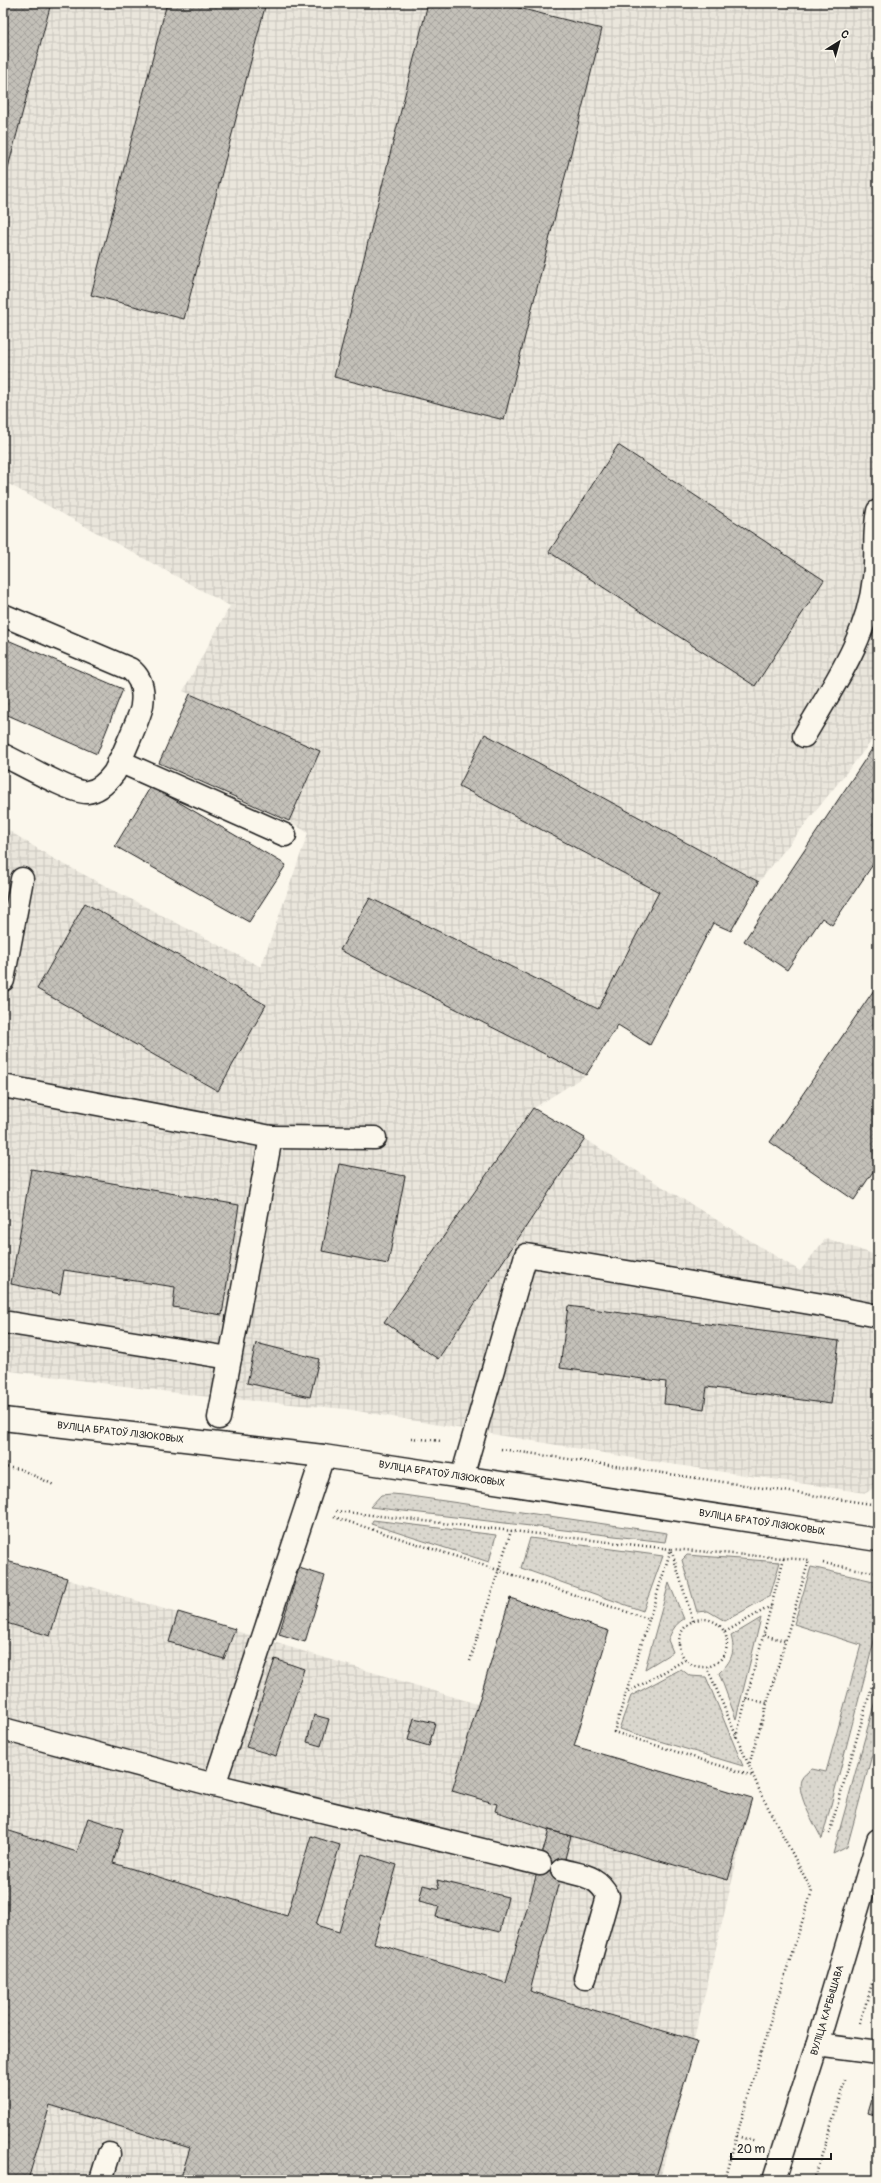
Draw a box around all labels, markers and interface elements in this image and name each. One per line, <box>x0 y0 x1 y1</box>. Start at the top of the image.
north arrow <box>819 22 859 62</box>
text: С <box>838 27 852 42</box>
street label: ВУЛІЦА БРАТОЎ ЛІЗЮКОВЫХ <box>56 1419 185 1446</box>
street label: ВУЛІЦА БРАТОЎ ЛІЗЮКОВЫХ <box>378 1458 506 1489</box>
street label: ВУЛІЦА БРАТОЎ ЛІЗЮКОВЫХ <box>698 1507 826 1538</box>
street label: ВУЛІЦА КАРБЫШАВА <box>808 1963 847 2057</box>
scale bar <box>731 2135 831 2161</box>
text: 20 m <box>737 2142 766 2157</box>

